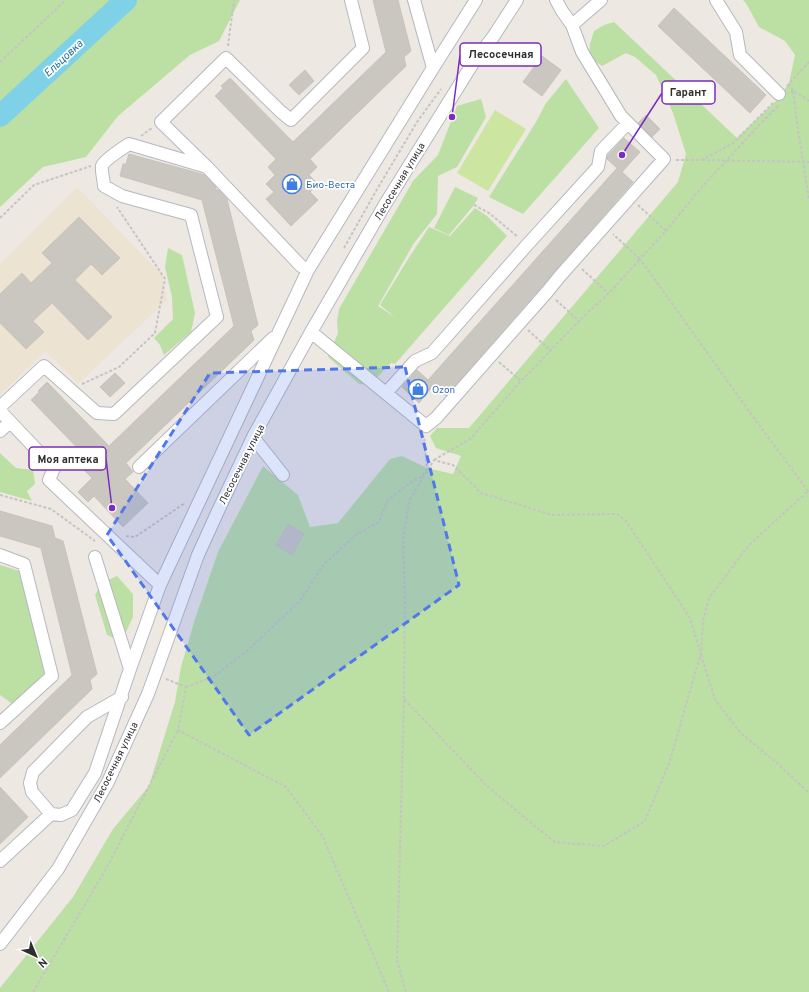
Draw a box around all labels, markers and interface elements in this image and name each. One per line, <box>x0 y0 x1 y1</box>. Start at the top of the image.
water label: Ельцовка <box>41 37 86 80</box>
callout: Лесосечная <box>460 43 541 66</box>
text: Лесосечная <box>468 48 534 62</box>
callout: Гарант <box>662 81 715 104</box>
text: Гарант <box>670 86 706 100</box>
street label: Лесосечная улица <box>372 141 429 223</box>
shop icon: Био-Веста <box>281 173 303 195</box>
place label: Био-Веста <box>306 179 355 192</box>
shop icon: Ozon <box>407 378 429 400</box>
place label: Ozon <box>432 384 455 397</box>
street label: Лесосечная улица <box>217 422 268 507</box>
callout: Моя аптека <box>29 447 106 470</box>
text: Моя аптека <box>37 453 99 467</box>
street label: Лесосечная улица <box>91 720 142 805</box>
north arrow <box>16 936 56 976</box>
text: N <box>35 955 50 970</box>

